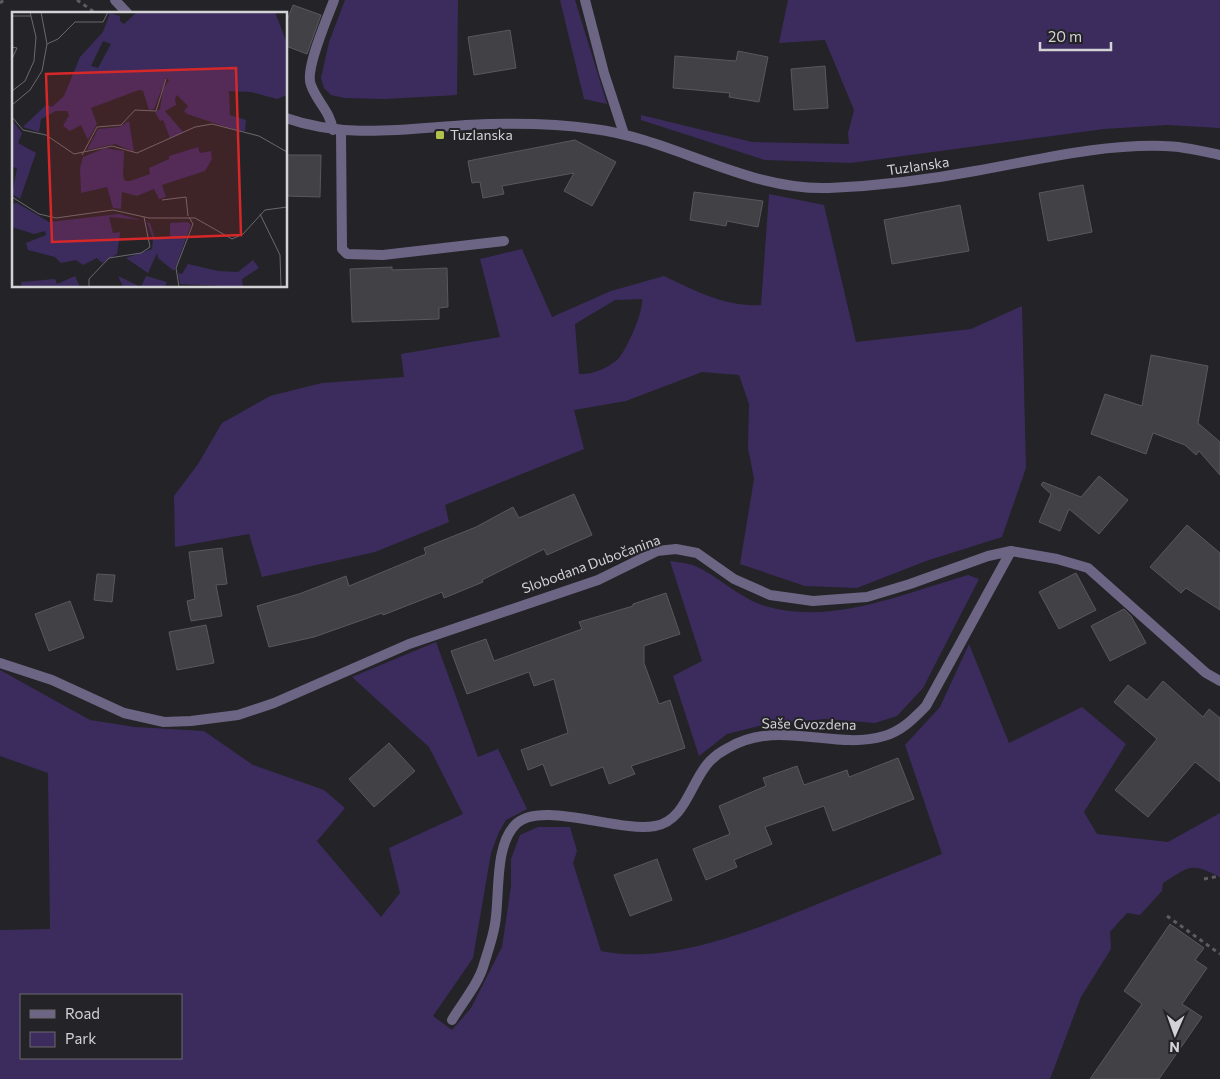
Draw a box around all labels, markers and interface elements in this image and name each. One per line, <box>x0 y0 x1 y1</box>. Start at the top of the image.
inset map <box>12 12 288 288</box>
scale bar <box>1040 20 1111 52</box>
text: 20 m <box>1048 27 1082 45</box>
place label: Tuzlanska <box>450 126 513 143</box>
marker: Tuzlanska <box>434 129 446 141</box>
street label: Tuzlanska <box>886 153 950 178</box>
street label: Slobodana Dubočanina <box>519 531 662 597</box>
street label: Saše Gvozdena <box>761 714 857 733</box>
legend <box>20 994 182 1059</box>
text: Road <box>65 1004 100 1022</box>
north arrow <box>1150 1009 1200 1059</box>
text: Park <box>65 1029 96 1047</box>
text: N <box>1169 1039 1180 1056</box>

